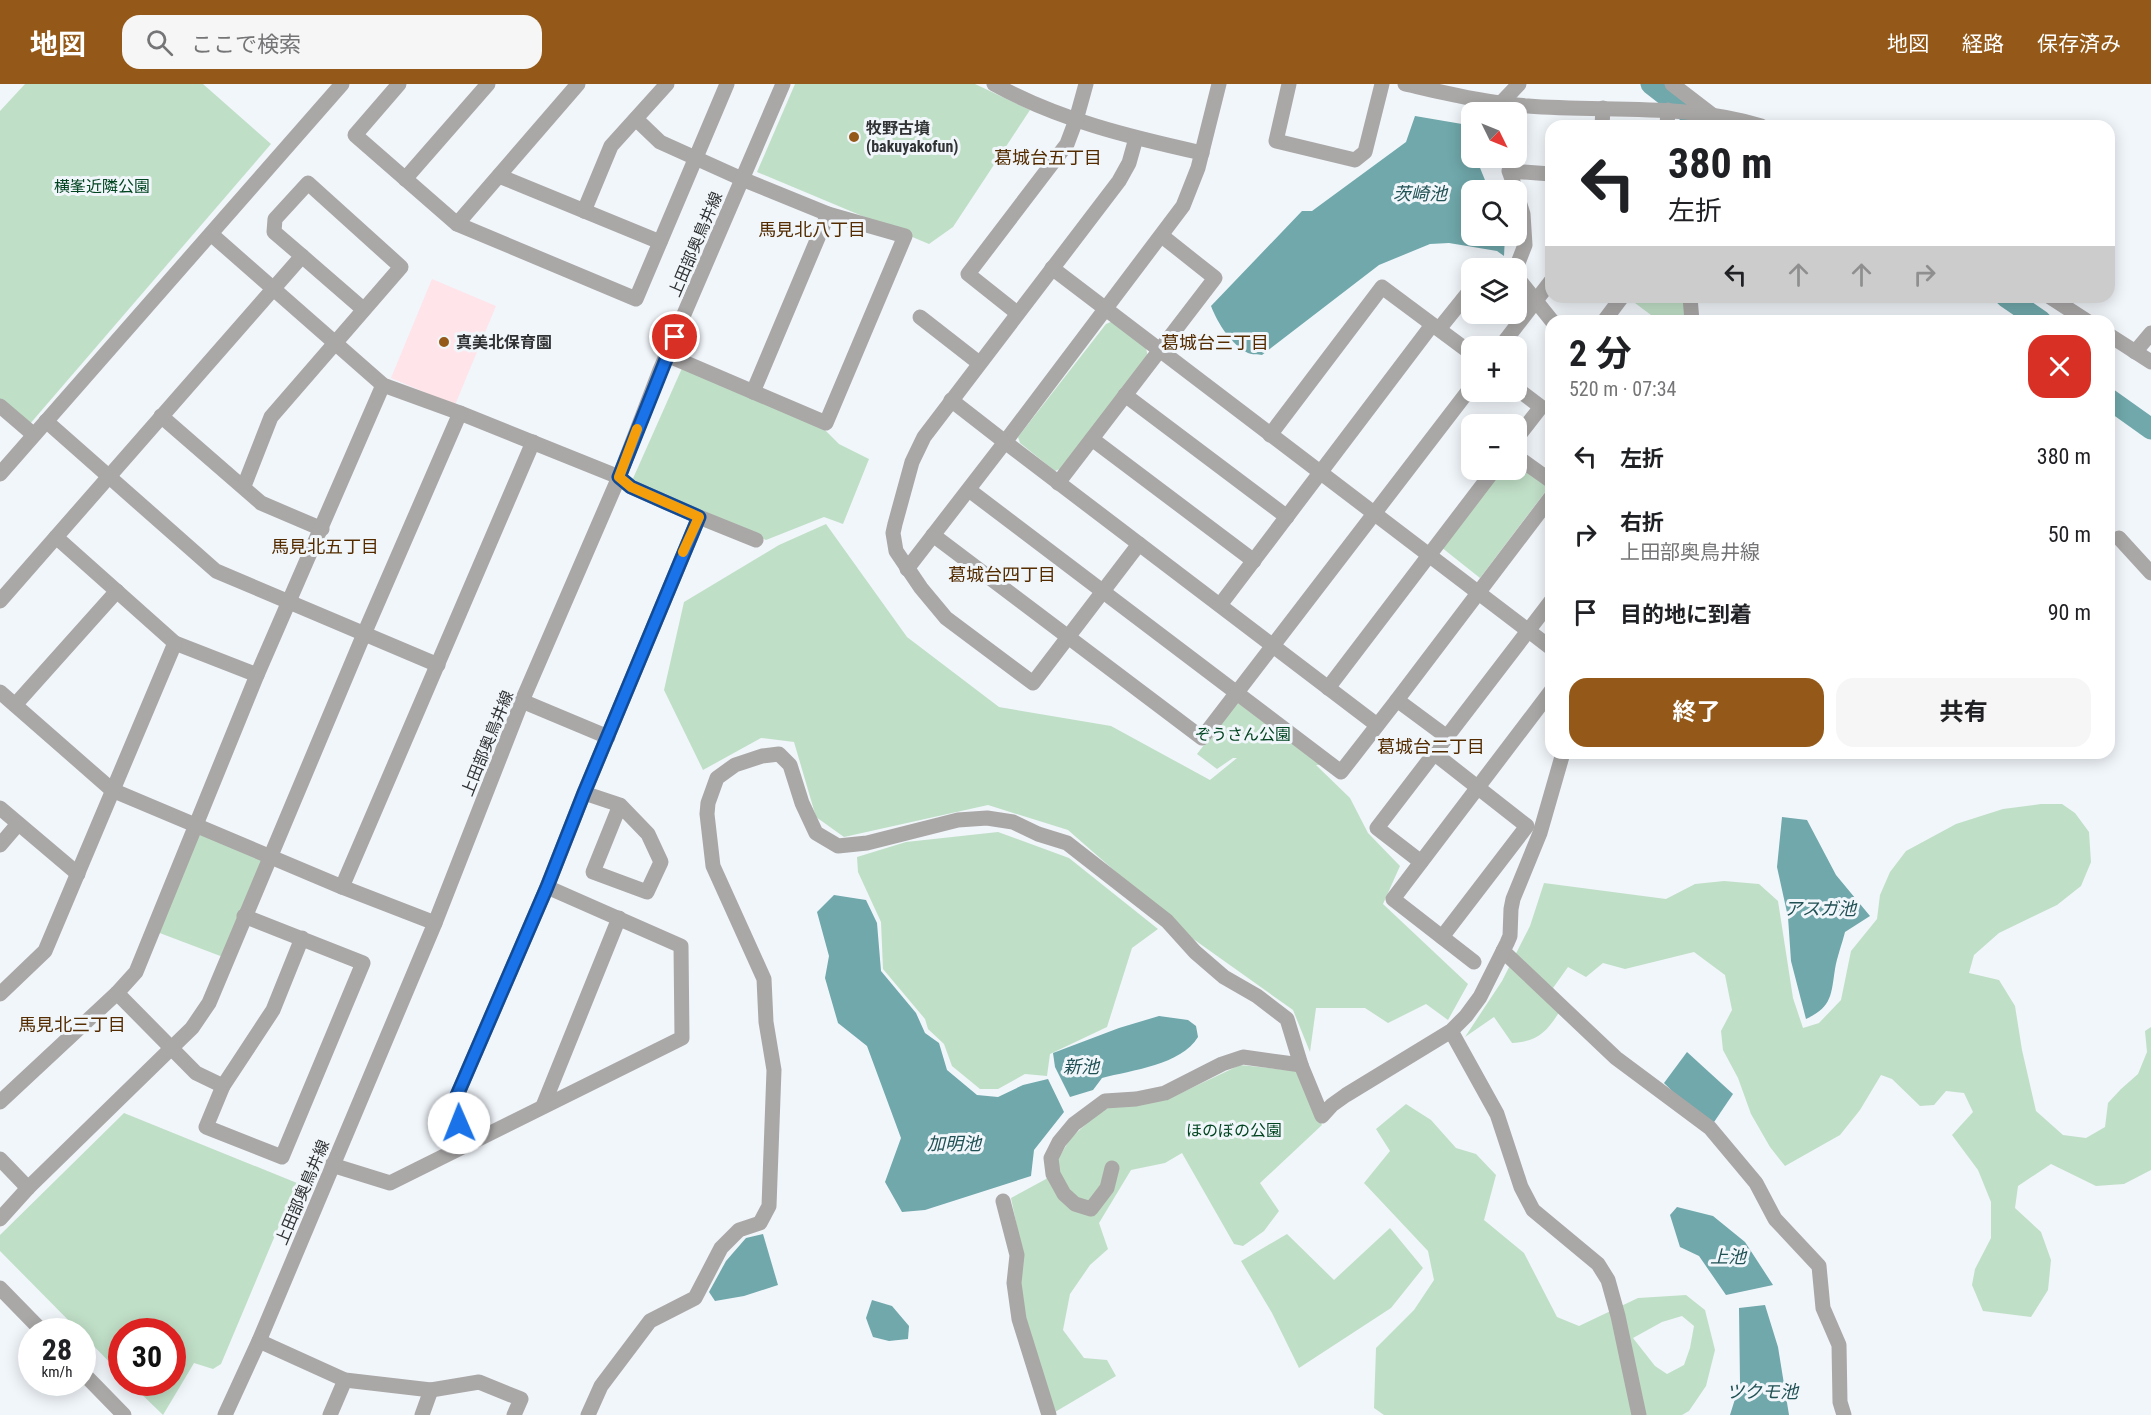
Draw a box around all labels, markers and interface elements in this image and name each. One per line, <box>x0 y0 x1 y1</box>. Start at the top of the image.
search box <box>122 15 542 69</box>
icon: search <box>143 26 176 59</box>
text: 地図 <box>30 28 86 61</box>
text: ここで検索 <box>191 32 301 57</box>
text: 地図 <box>1887 32 1929 56</box>
text: 経路 <box>1962 32 2004 56</box>
text: 保存済み <box>2037 32 2121 56</box>
north arrow <box>1461 102 1527 168</box>
map controls <box>1461 102 1527 480</box>
place label: 牧野古墳 (bakuyakofun) <box>866 119 958 156</box>
marker: 牧野古墳 (bakuyakofun) <box>847 130 861 144</box>
text: 380 m <box>1668 139 1773 188</box>
icon: left <box>1569 144 1647 222</box>
district label: 葛城台五丁目 <box>994 147 1102 168</box>
park label: 横峯近隣公園 <box>54 177 150 196</box>
button: search <box>1461 180 1527 246</box>
water label: 茨崎池 <box>1393 183 1449 204</box>
street label: 上田部奥鳥井線 <box>665 189 726 299</box>
text: 左折 <box>1668 195 1722 227</box>
district label: 馬見北八丁目 <box>758 219 866 240</box>
button: layers <box>1461 258 1527 324</box>
icon: left <box>1719 258 1752 291</box>
icon: ahead <box>1782 258 1815 291</box>
icon: ahead <box>1845 258 1878 291</box>
icon: right <box>1908 258 1941 291</box>
pin <box>649 311 700 362</box>
icon: arrive <box>658 320 691 353</box>
district label: 葛城台三丁目 <box>1161 332 1269 353</box>
place label: 真美北保育園 <box>456 333 552 352</box>
text: 2 分 <box>1569 333 1632 375</box>
marker: 真美北保育園 <box>437 335 451 349</box>
button: close <box>2028 335 2091 398</box>
button: + <box>1461 336 1527 402</box>
text: 520 m · 07:34 <box>1569 377 1676 401</box>
button: − <box>1461 414 1527 480</box>
icon: left <box>1569 440 1602 473</box>
text: 380 m <box>2037 444 2091 469</box>
text: 左折 <box>1620 446 1664 471</box>
text: 右折 <box>1620 510 1664 535</box>
icon: right <box>1569 518 1602 551</box>
text: 50 m <box>2048 522 2091 547</box>
district label: 馬見北五丁目 <box>271 536 379 557</box>
text: 上田部奥鳥井線 <box>1620 540 1760 564</box>
district label: 葛城台四丁目 <box>948 564 1056 585</box>
icon: arrive <box>1569 596 1602 629</box>
text: 90 m <box>2048 600 2091 625</box>
text: 目的地に到着 <box>1620 602 1752 627</box>
button: 終了 <box>1569 678 1824 747</box>
button: 共有 <box>1836 678 2091 747</box>
street label: 上田部奥鳥井線 <box>458 688 517 799</box>
park label: ぞうさん公園 <box>1195 725 1291 744</box>
district label: 葛城台二丁目 <box>1377 736 1485 757</box>
water label: アスガ池 <box>1784 898 1858 919</box>
district label: 馬見北三丁目 <box>18 1014 126 1035</box>
water label: 新池 <box>1063 1056 1101 1077</box>
position arrow <box>427 1091 491 1155</box>
park label: ほのぼの公園 <box>1186 1121 1282 1140</box>
water label: 加明池 <box>927 1133 983 1154</box>
street label: 上田部奥鳥井線 <box>272 1137 333 1247</box>
water label: 上池 <box>1710 1246 1748 1267</box>
speed limit sign: 30 <box>108 1318 186 1396</box>
text: 28 <box>42 1332 72 1367</box>
text: km/h <box>42 1363 72 1381</box>
water label: ツクモ池 <box>1726 1381 1800 1402</box>

